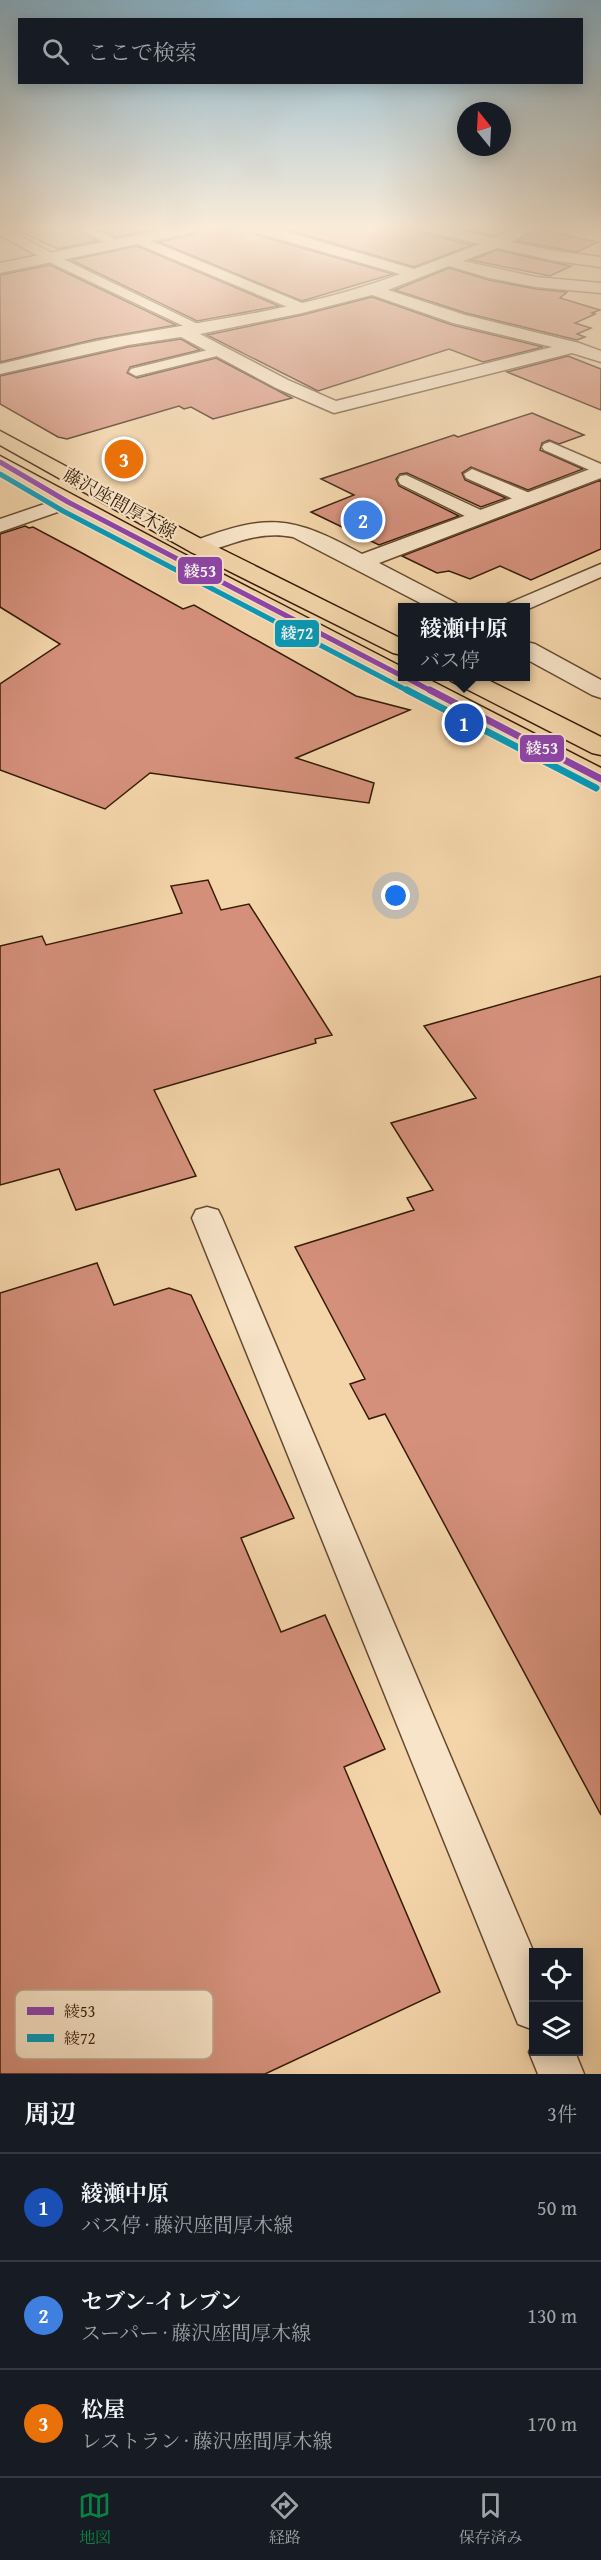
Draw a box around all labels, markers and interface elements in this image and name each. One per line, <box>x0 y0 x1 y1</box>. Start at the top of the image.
search box <box>18 18 583 84</box>
icon: search <box>39 35 72 68</box>
text: ここで検索 <box>87 36 197 68</box>
north arrow <box>457 102 511 156</box>
pin: 3 <box>104 436 144 482</box>
street label: 藤沢座間厚木線 <box>58 461 182 545</box>
pin: 2 <box>344 498 382 542</box>
line badge: 綾53 <box>177 556 223 585</box>
text: 綾53 <box>184 559 216 583</box>
popup <box>398 603 530 681</box>
text: 綾瀬中原 <box>420 612 508 644</box>
line badge: 綾72 <box>274 619 320 648</box>
text: 綾72 <box>281 621 313 645</box>
text: バス停 <box>420 645 480 674</box>
pin: 1 <box>444 700 484 746</box>
line badge: 綾53 <box>519 734 565 763</box>
text: 綾53 <box>526 736 558 760</box>
your location <box>381 881 410 910</box>
map controls <box>529 1948 583 2056</box>
button: locate <box>529 1948 583 2002</box>
legend <box>15 1990 213 2059</box>
text: 綾53 <box>64 1999 95 2023</box>
button: layers <box>529 2002 583 2056</box>
text: 綾72 <box>64 2026 95 2050</box>
text: 周辺 <box>24 2094 76 2133</box>
text: 3件 <box>547 2099 577 2128</box>
text: 綾瀬中原 <box>81 2177 169 2209</box>
text: 1 <box>38 2193 49 2222</box>
text: 50 m <box>537 2193 577 2222</box>
text: バス停 · 藤沢座間厚木線 <box>81 2210 293 2239</box>
text: セブン-イレブン <box>81 2285 241 2317</box>
text: 2 <box>38 2301 49 2330</box>
text: 130 m <box>527 2301 577 2330</box>
text: スーパー · 藤沢座間厚木線 <box>81 2318 311 2347</box>
text: 松屋 <box>81 2393 125 2425</box>
text: 3 <box>38 2409 49 2438</box>
text: 170 m <box>527 2409 577 2438</box>
text: レストラン · 藤沢座間厚木線 <box>81 2426 333 2455</box>
tab: 地図 <box>78 2489 111 2549</box>
tab: 経路 <box>268 2489 301 2549</box>
tab: 保存済み <box>458 2489 522 2549</box>

